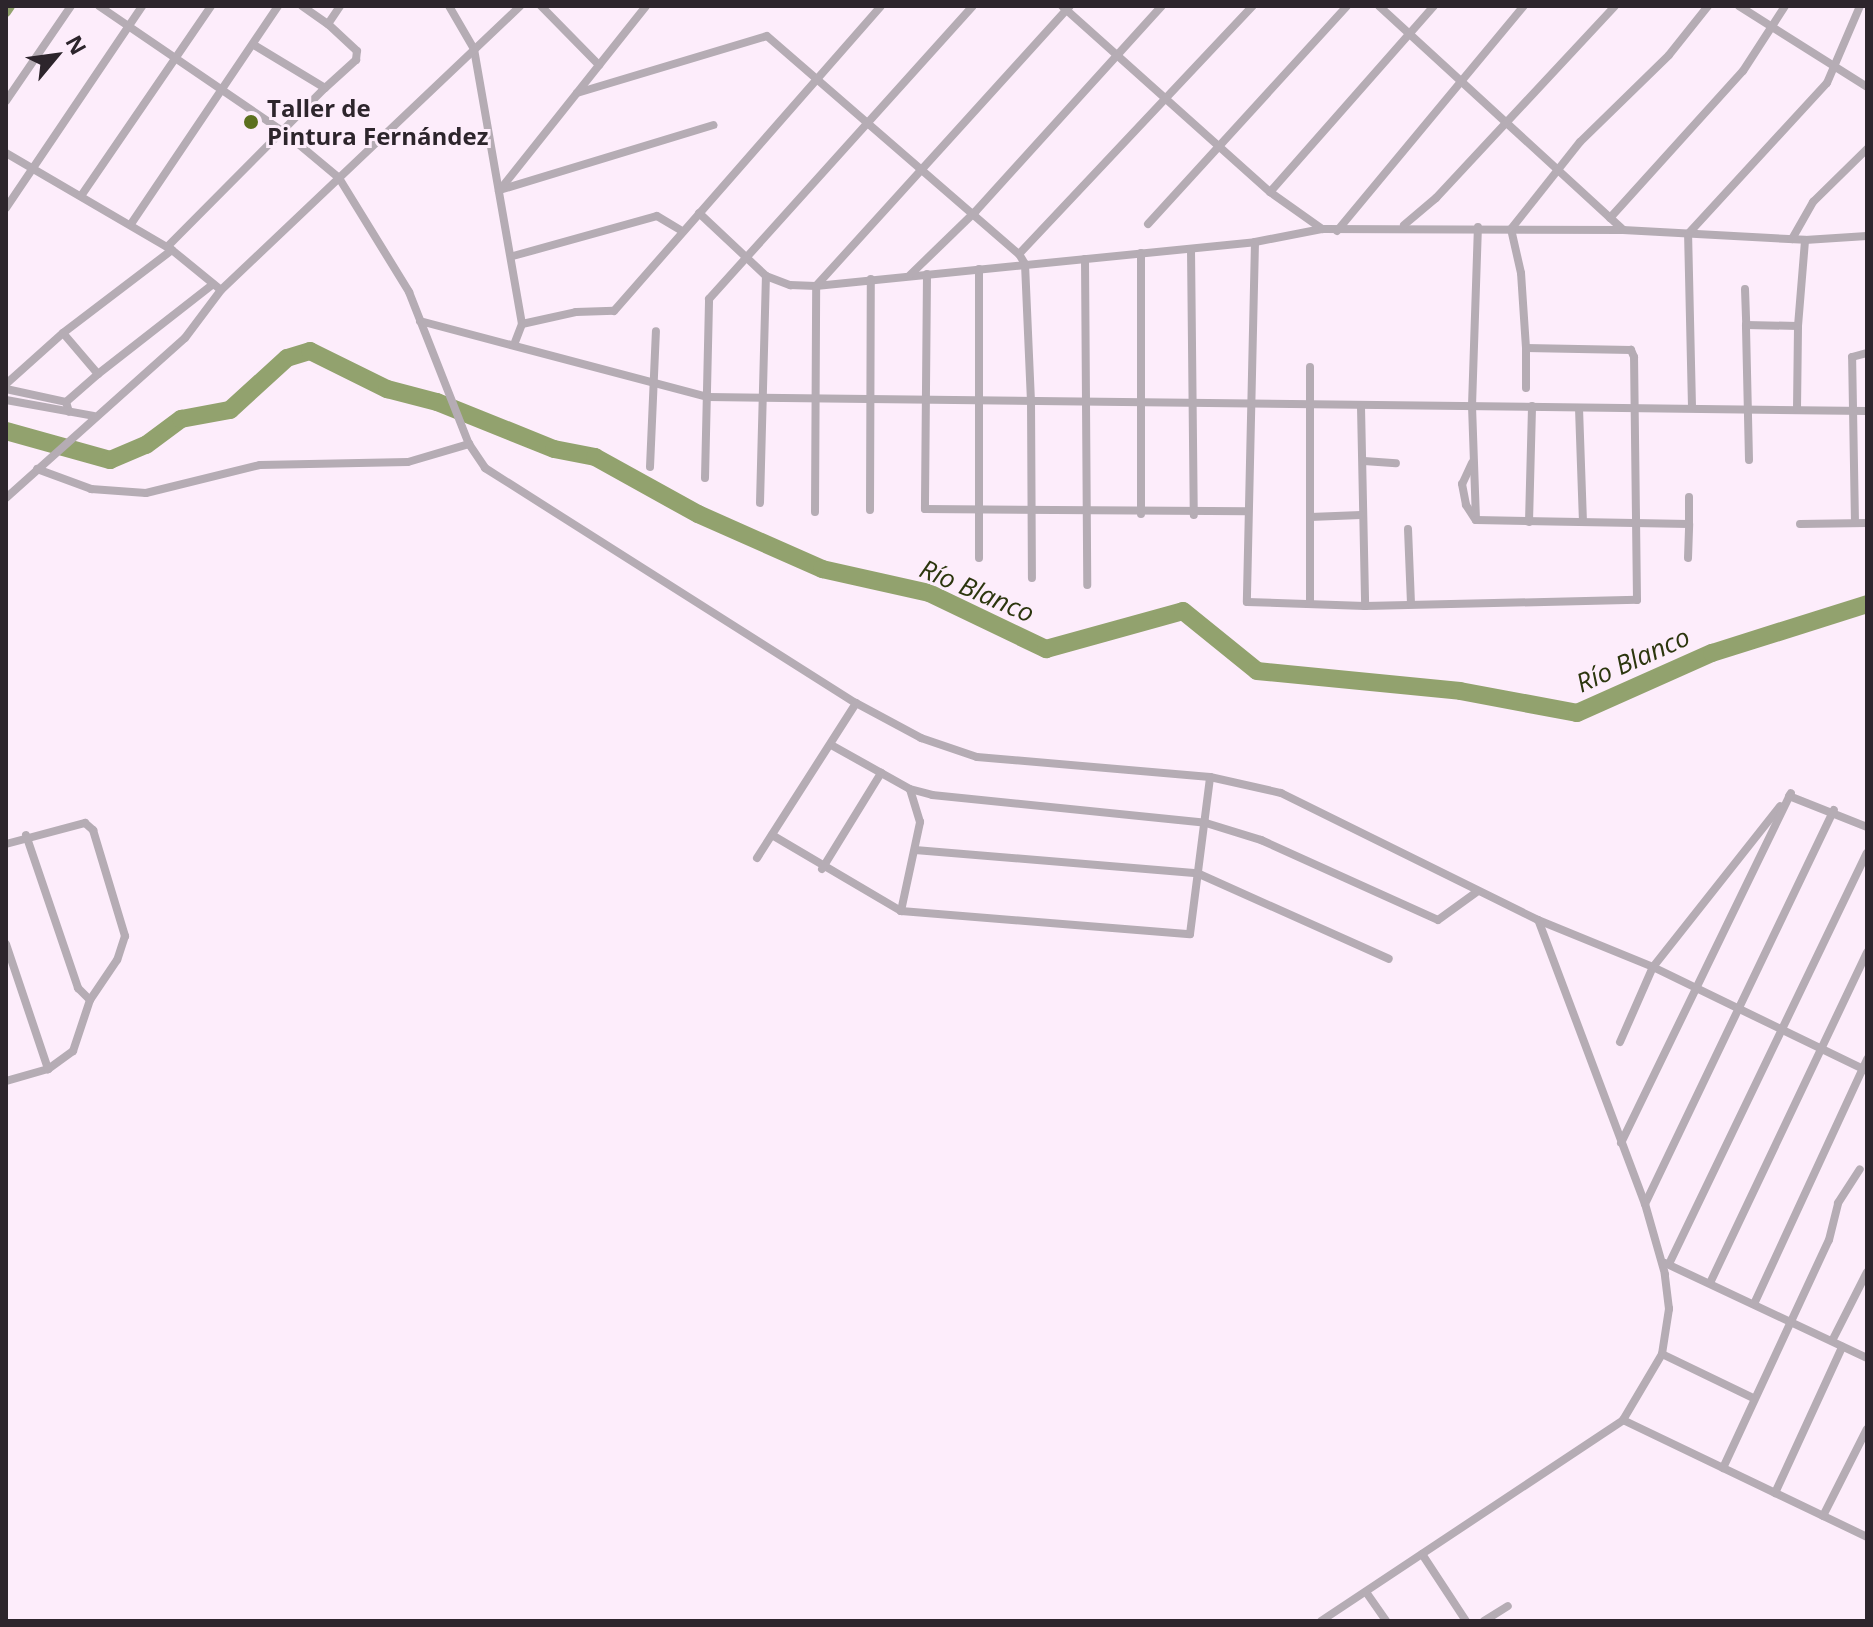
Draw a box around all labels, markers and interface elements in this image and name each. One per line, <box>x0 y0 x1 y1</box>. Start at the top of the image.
north arrow <box>16 16 96 96</box>
text: N <box>60 29 94 59</box>
place label: Taller de Pintura Fernández <box>267 94 488 150</box>
marker: Taller de Pintura Fernández <box>242 113 260 131</box>
water label: Río Blanco <box>915 553 1039 629</box>
water label: Río Blanco <box>1571 621 1695 699</box>

